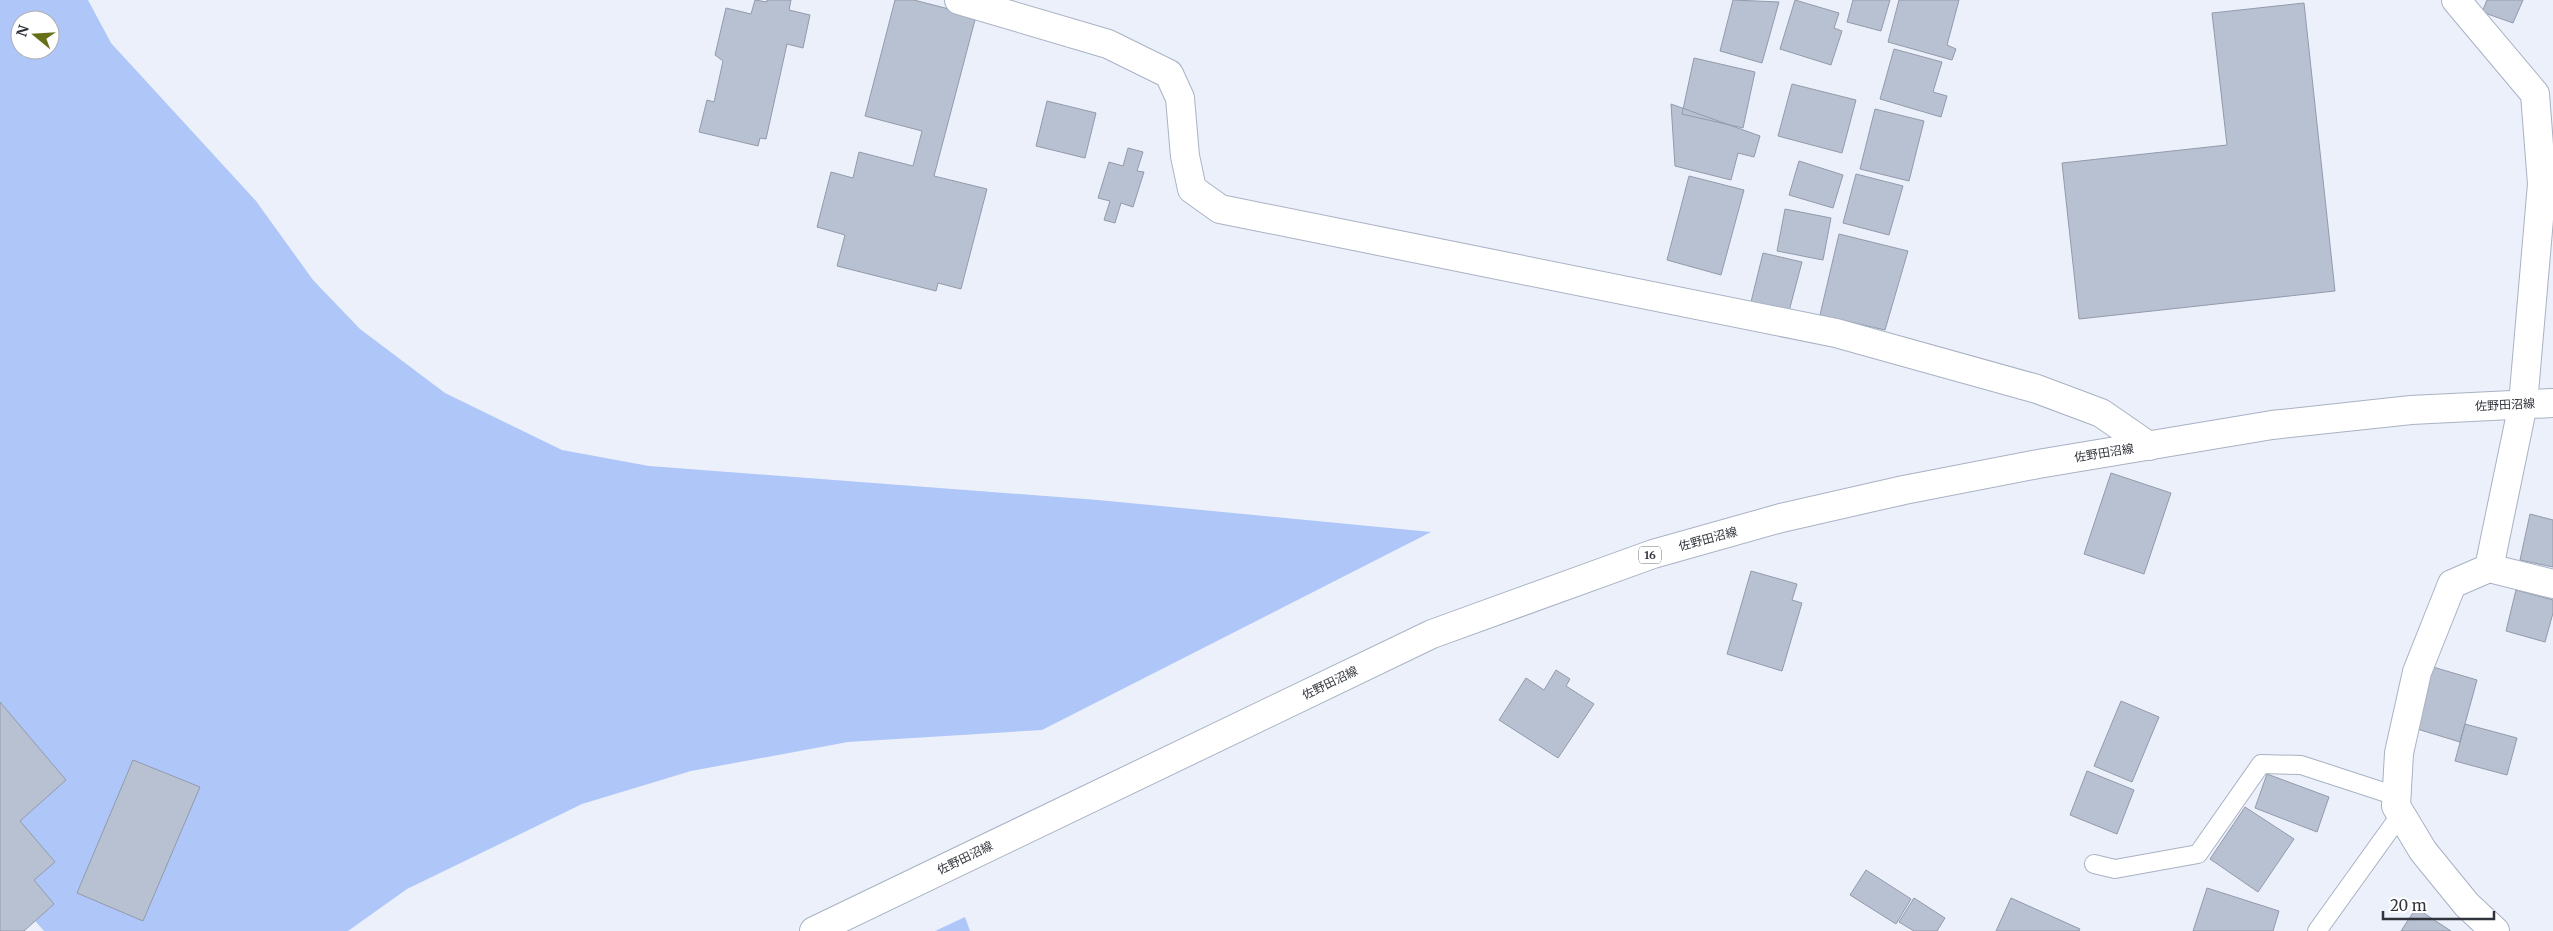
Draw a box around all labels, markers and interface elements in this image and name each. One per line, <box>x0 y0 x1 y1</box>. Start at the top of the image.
north arrow <box>10 10 60 60</box>
text: N <box>12 23 33 39</box>
street label: 佐野田沼線 <box>2475 395 2535 414</box>
street label: 佐野田沼線 <box>2073 440 2135 465</box>
street label: 佐野田沼線 <box>1677 524 1739 554</box>
road number: 16 <box>1639 546 1661 564</box>
street label: 佐野田沼線 <box>1300 663 1360 702</box>
street label: 佐野田沼線 <box>935 838 995 877</box>
scale bar <box>2383 888 2494 920</box>
text: 20 m <box>2390 896 2427 915</box>

